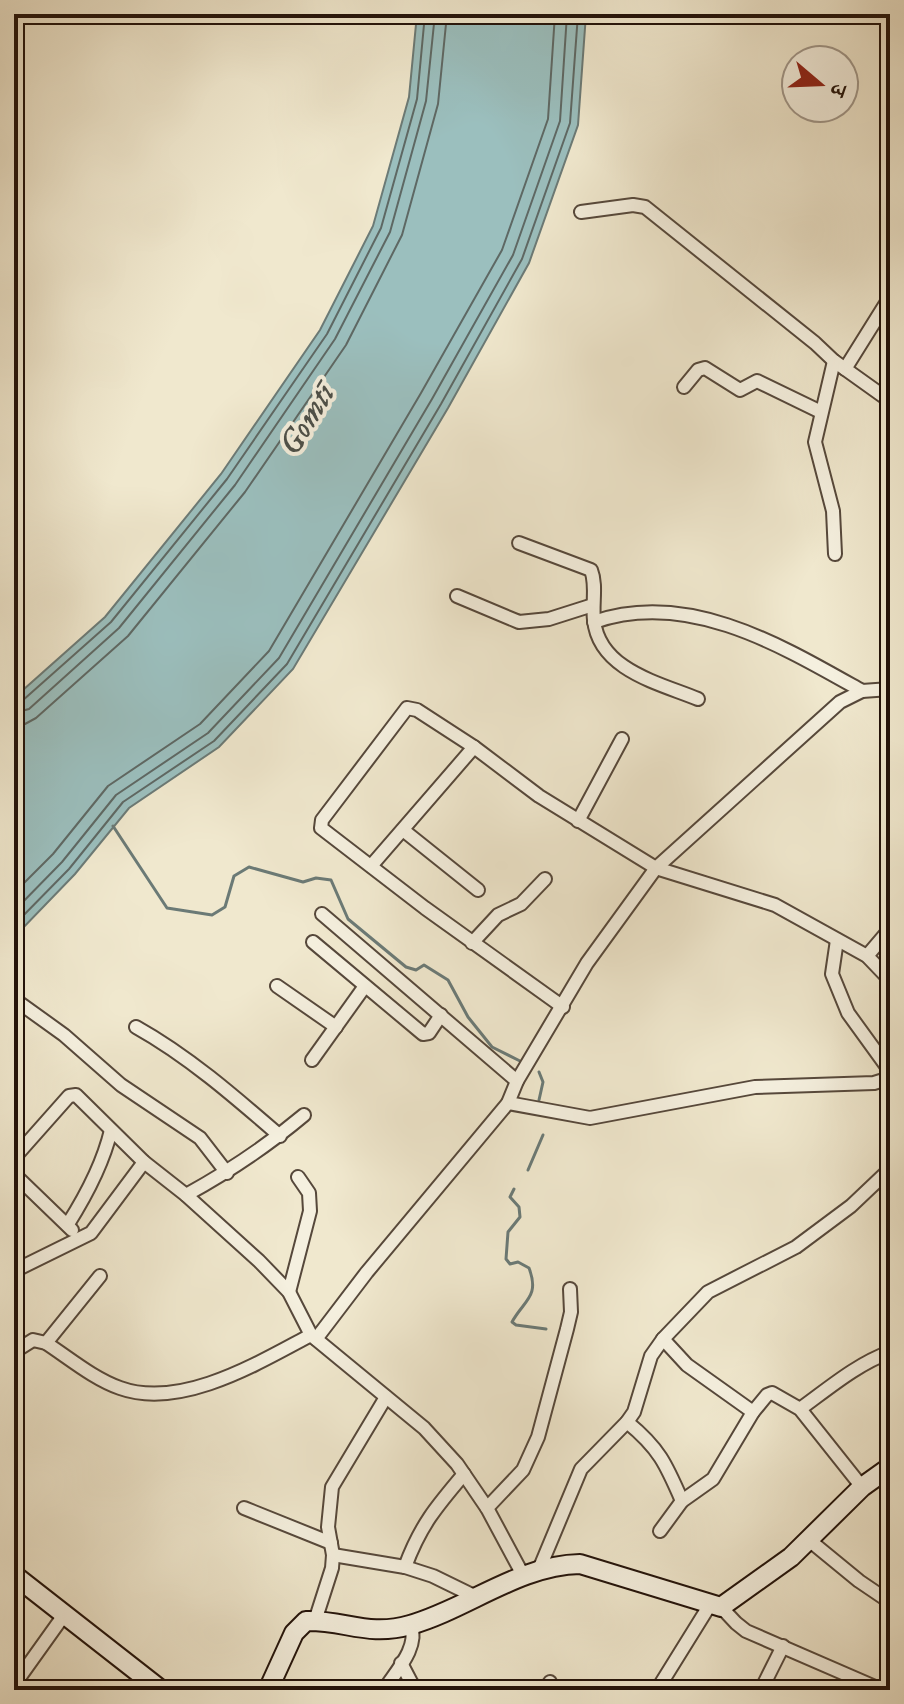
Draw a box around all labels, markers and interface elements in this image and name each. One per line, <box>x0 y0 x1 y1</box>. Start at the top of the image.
north arrow <box>780 44 860 124</box>
text: उ <box>822 78 853 101</box>
water label: Gomtī <box>271 373 347 463</box>

